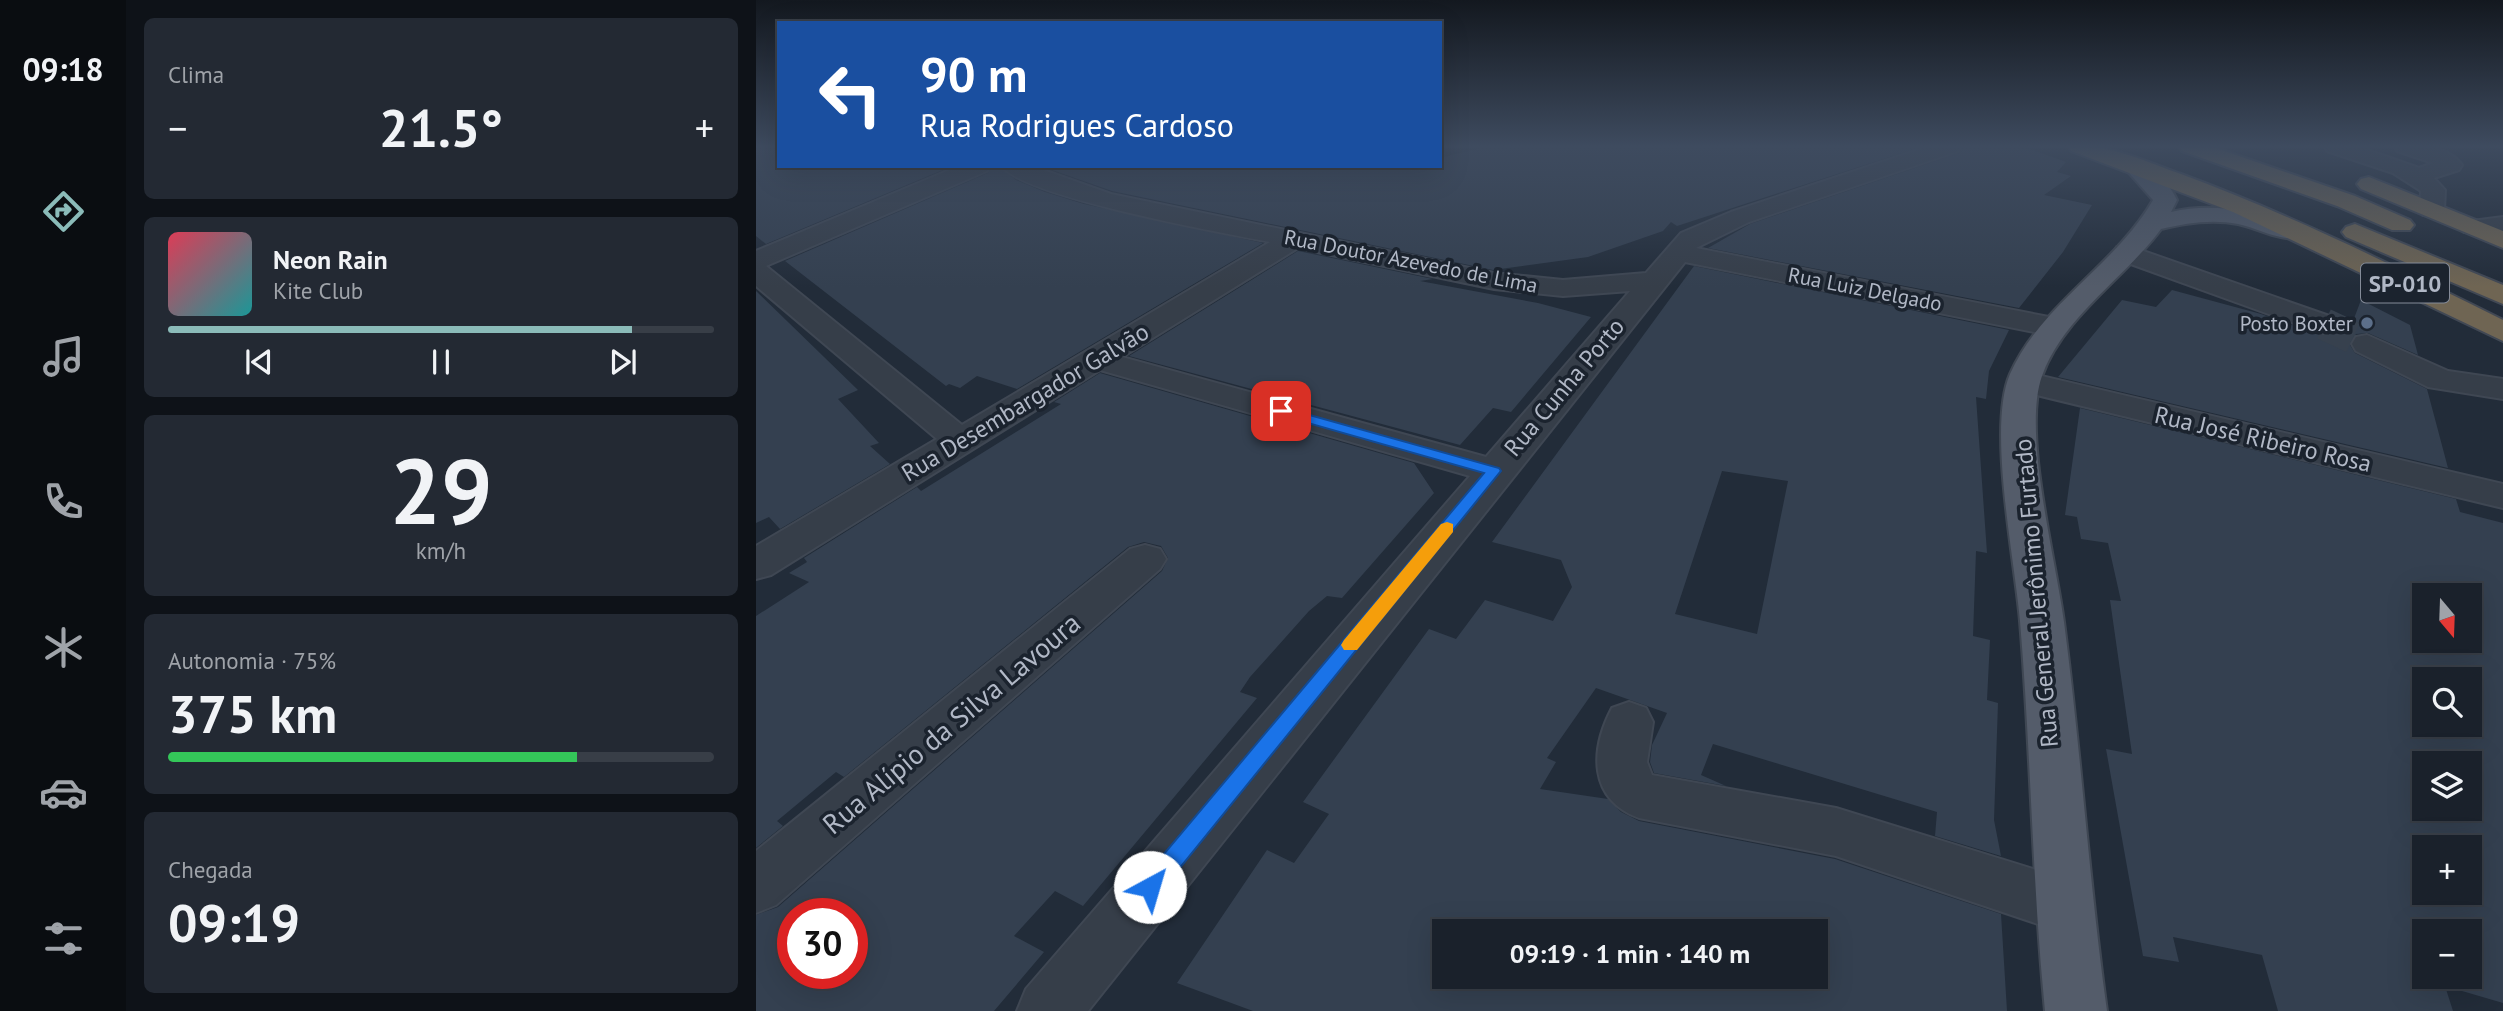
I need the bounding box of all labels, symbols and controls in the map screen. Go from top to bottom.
text: 90 m [920,42,1027,106]
text: 09:18 [22,48,104,90]
icon: left [805,49,896,140]
text: Clima [168,60,224,89]
text: 21.5° [379,94,503,161]
text: − [168,103,187,152]
text: + [695,103,714,152]
text: Rua Rodrigues Cardoso [920,104,1234,146]
icon: directions [39,187,88,236]
street label: Rua Doutor Azevedo de Lima [1282,223,1540,299]
text: Neon Rain [273,243,388,276]
street label: Rua Luiz Delgado [1786,261,1944,317]
road number: SP-010 [2361,264,2449,302]
text: Kite Club [273,276,363,305]
place label: Posto Boxter [2240,310,2353,337]
street label: Rua Cunha Porto [1497,311,1631,463]
marker: Posto Boxter [2359,315,2375,331]
street label: Rua Desembargador Galvão [896,316,1154,488]
icon: music [39,332,88,381]
icon: previous [240,343,278,381]
icon: pause [422,343,460,381]
icon: next [604,343,642,381]
pin [1251,381,1311,441]
icon: arrive [1262,392,1300,430]
street label: Rua José Ribeiro Rosa [2152,399,2374,479]
text: 29 [389,431,493,549]
street label: Rua General Jerônimo Furtado [2007,437,2065,749]
icon: phone [39,477,88,526]
text: km/h [416,536,466,565]
north arrow [2412,583,2482,653]
map controls [2412,583,2482,989]
street label: Rua Alípio da Silva Lavoura [814,604,1088,842]
icon: climate [39,623,88,672]
text: Autonomia · 75% [168,646,336,675]
button: search [2412,667,2482,737]
text: 375 km [168,680,337,747]
button: layers [2412,751,2482,821]
icon: car [39,768,88,817]
button: + [2412,835,2482,905]
position arrow [1113,850,1187,924]
text: Chegada [168,855,253,884]
text: 09:19 [168,889,300,956]
speed limit sign: 30 [777,898,868,989]
icon: filters [39,914,88,963]
button: − [2412,919,2482,989]
text: 09:19 · 1 min · 140 m [1510,937,1750,970]

